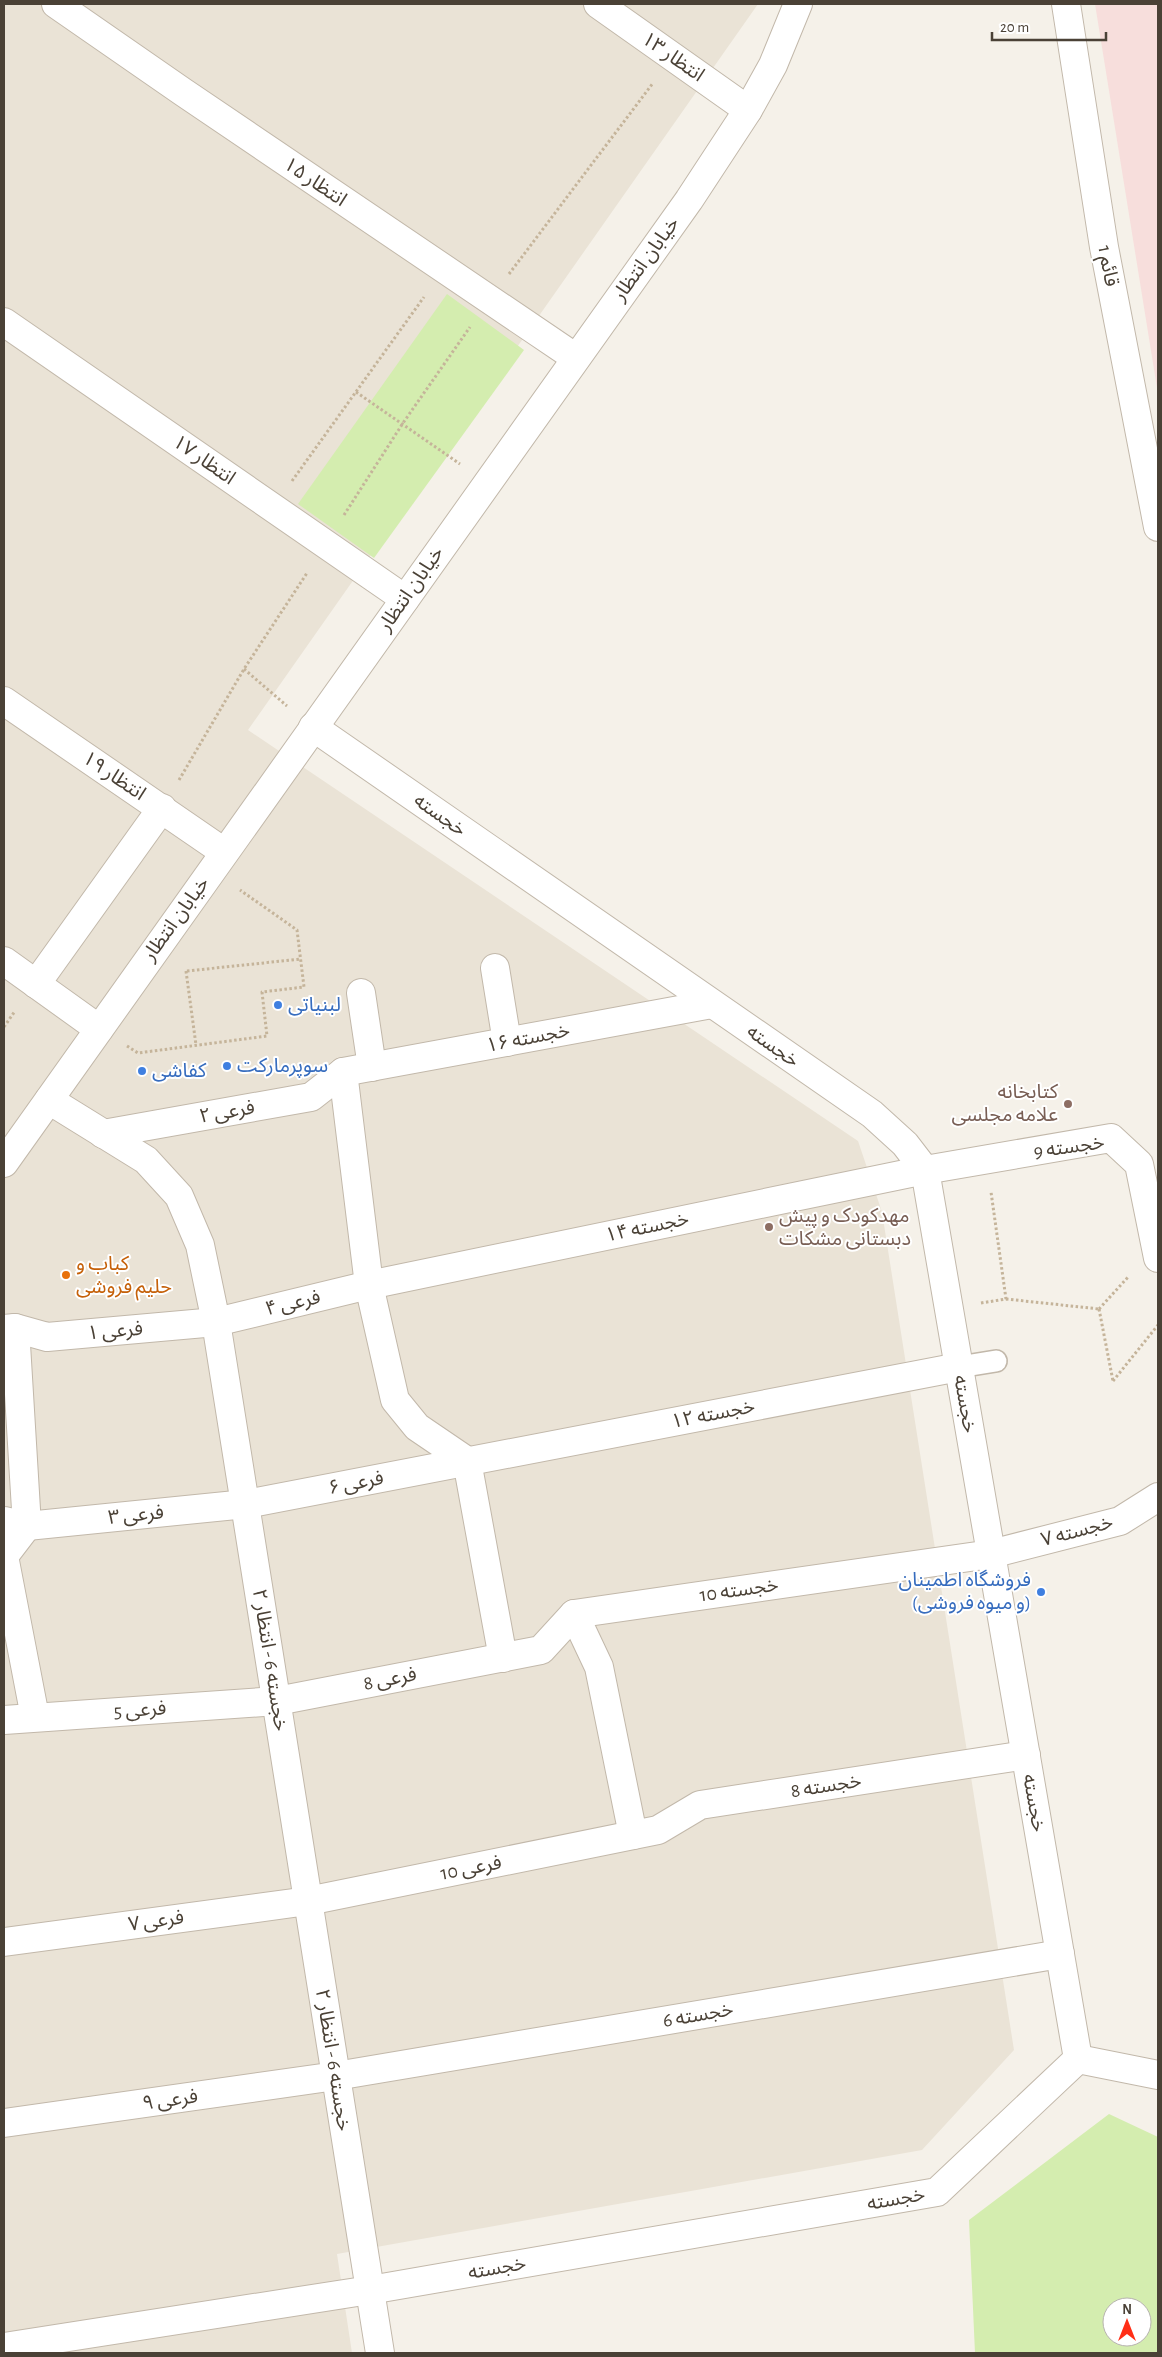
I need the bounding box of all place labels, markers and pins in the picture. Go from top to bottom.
place label: لبنیاتی [288,995,341,1016]
marker: لبنیاتی [272,999,284,1011]
place label: سوپرمارکت [237,1056,328,1078]
marker: سوپرمارکت [221,1060,233,1072]
place label: کفاشی [152,1061,207,1082]
marker: کفاشی [136,1065,148,1077]
place label: کتابخانه علامه مجلسی [951,1082,1059,1126]
marker: کتابخانه علامه مجلسی [1062,1098,1074,1110]
place label: مهدکودک و پیش دبستانی مشکات [779,1206,911,1250]
marker: مهدکودک و پیش دبستانی مشکات [763,1221,775,1233]
place label: کباب و حلیم فروشی [76,1254,172,1301]
marker: کباب و حلیم فروشی [60,1269,72,1281]
place label: فروشگاه اطمینان (و میوه فروشی) [898,1569,1031,1614]
marker: فروشگاه اطمینان (و میوه فروشی) [1035,1586,1047,1598]

